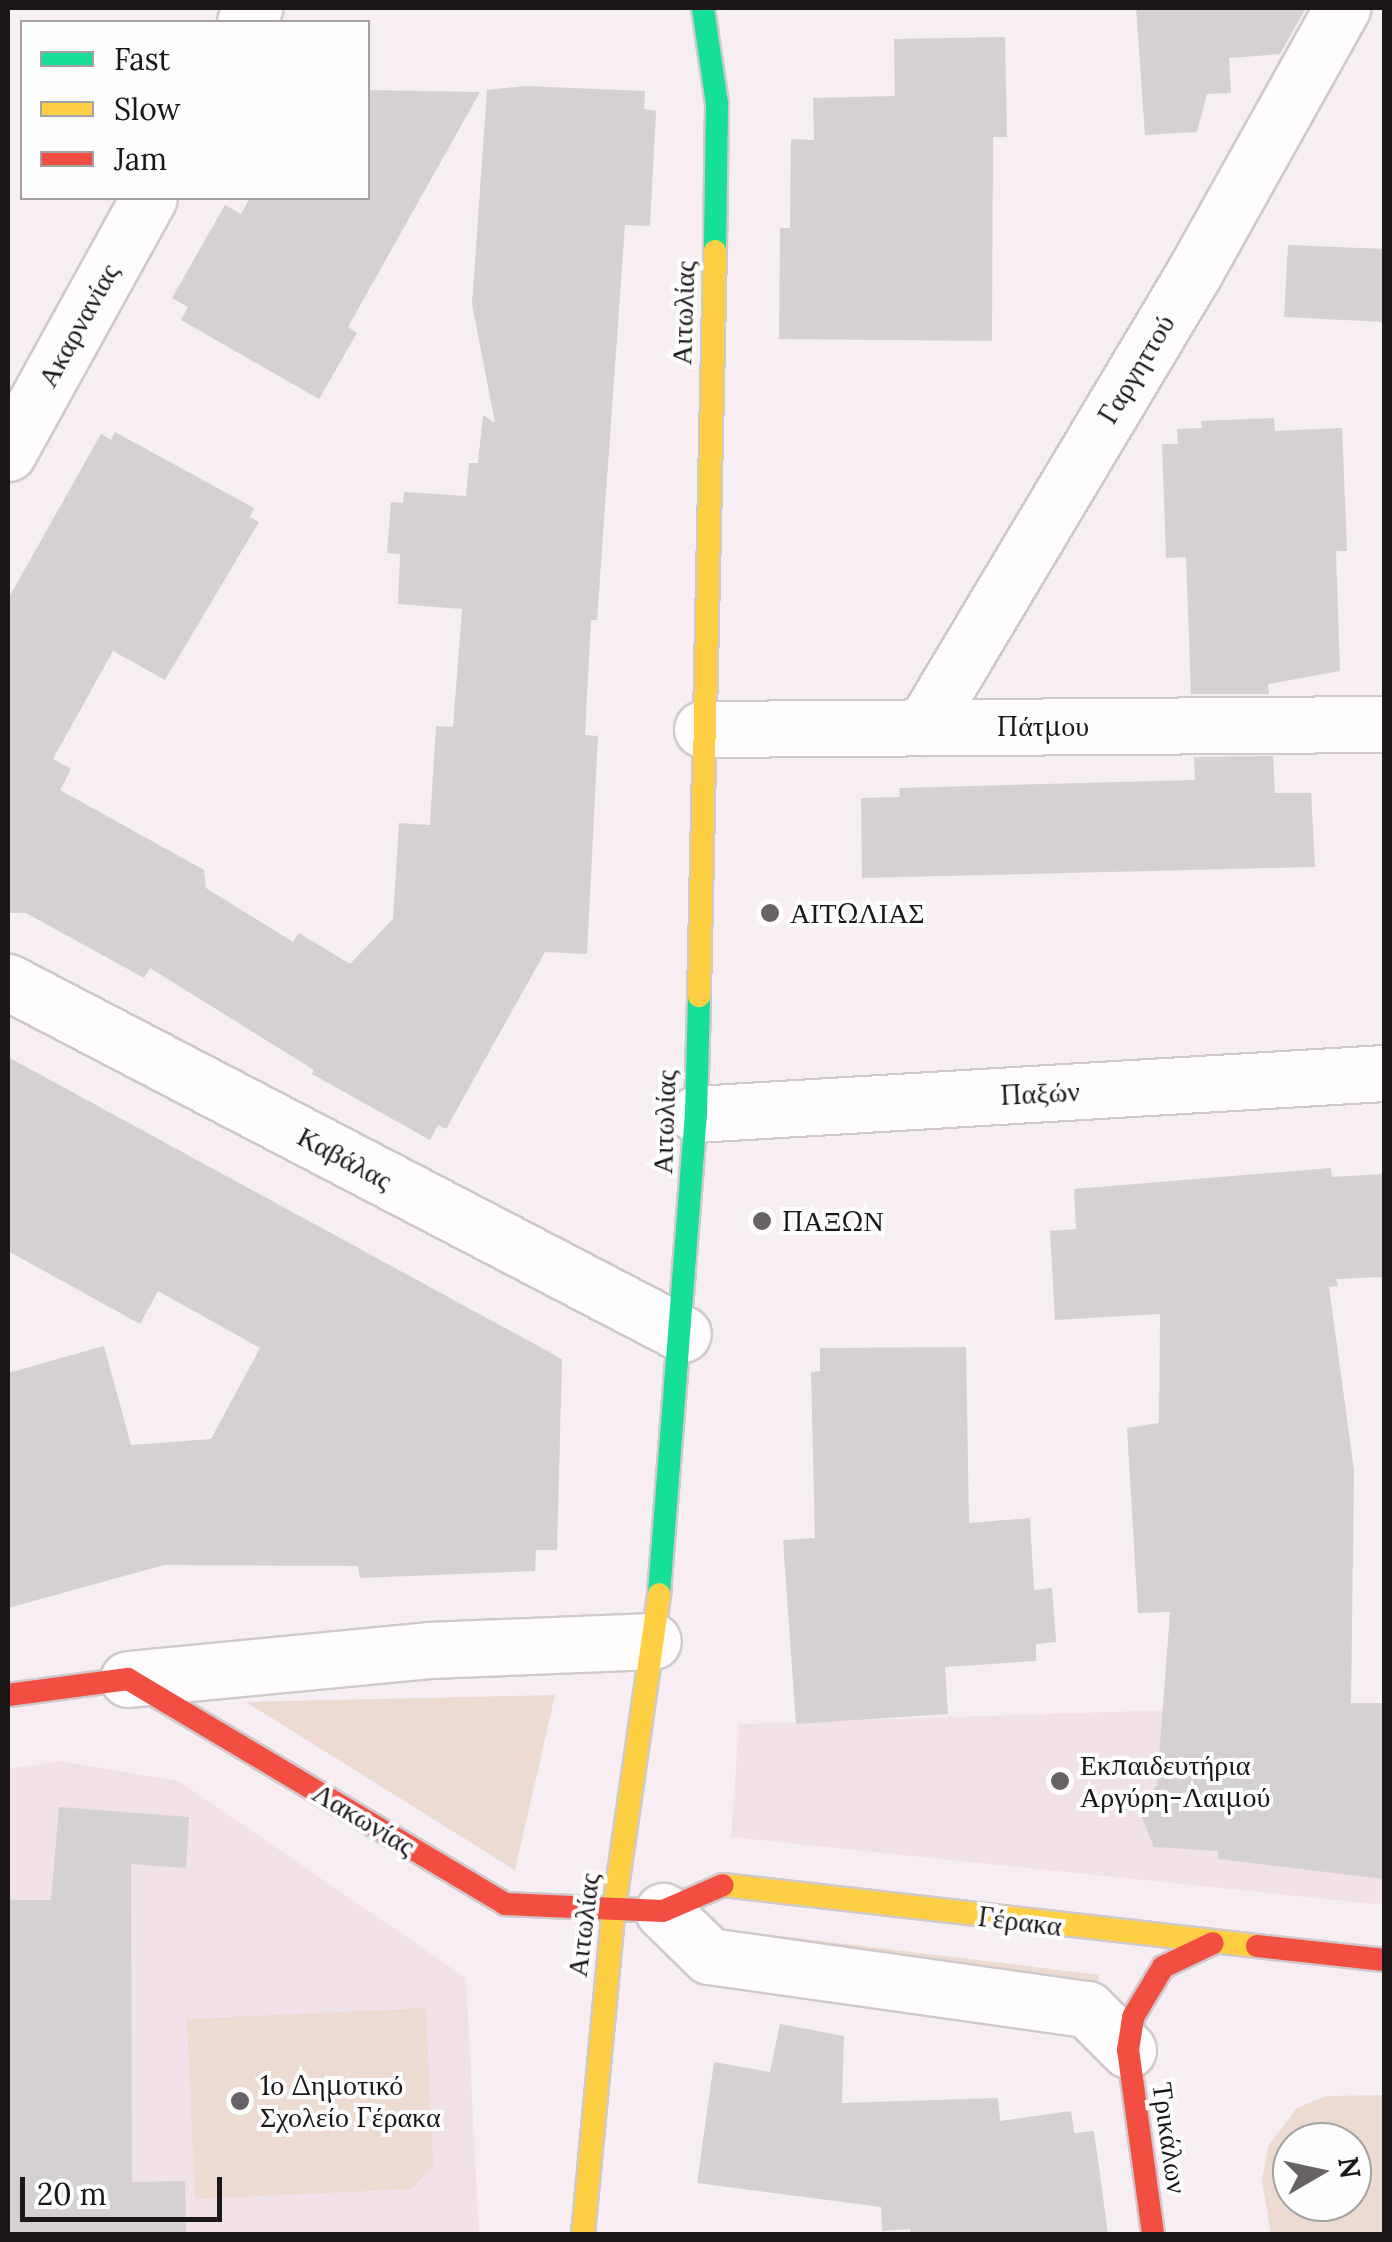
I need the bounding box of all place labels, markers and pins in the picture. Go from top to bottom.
place label: ΑΙΤΩΛΙΑΣ [790,896,925,930]
marker: ΑΙΤΩΛΙΑΣ [759,902,781,924]
place label: ΠΑΞΩΝ [782,1204,884,1238]
marker: ΠΑΞΩΝ [751,1210,773,1232]
place label: Εκπαιδευτήρια Αργύρη-Λαιμού [1080,1748,1270,1814]
marker: Εκπαιδευτήρια Αργύρη-Λαιμού [1049,1770,1071,1792]
place label: 1ο Δημοτικό Σχολείο Γέρακα [260,2068,441,2134]
marker: 1ο Δημοτικό Σχολείο Γέρακα [229,2090,251,2112]

